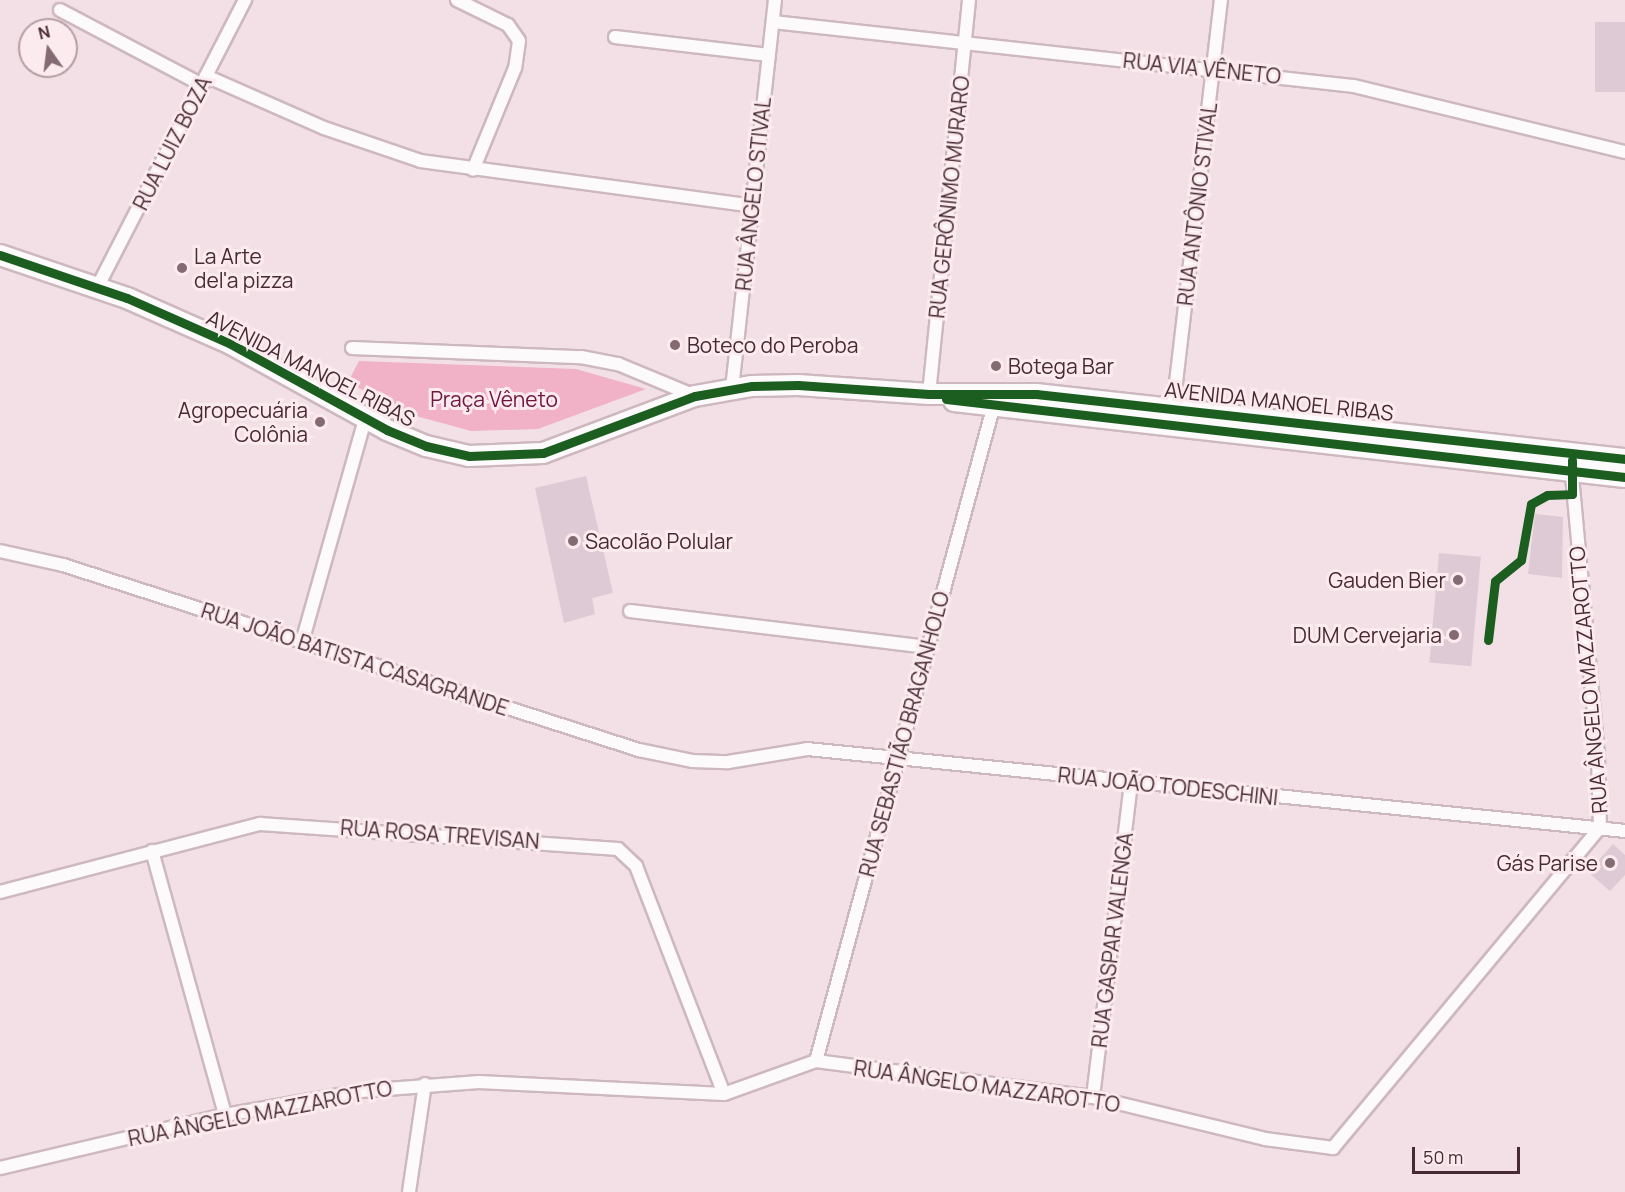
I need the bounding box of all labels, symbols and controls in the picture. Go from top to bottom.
north arrow [18,18,78,78]
text: N [36,20,52,45]
street label: RUA VIA VÊNETO [1122,47,1282,89]
street label: RUA LUIZ BOZA [128,72,216,214]
street label: RUA GERÔNIMO MURARO [924,74,974,320]
street label: RUA ÂNGELO STIVAL [730,96,776,292]
street label: RUA ANTÔNIO STIVAL [1172,101,1222,307]
place label: La Arte del'a pizza [194,243,293,293]
marker: La Arte del'a pizza [175,261,189,275]
street label: AVENIDA MANOEL RIBAS [202,304,420,432]
place label: Boteco do Peroba [687,332,858,358]
marker: Boteco do Peroba [668,338,682,352]
place label: Botega Bar [1008,353,1114,379]
marker: Botega Bar [989,359,1003,373]
street label: AVENIDA MANOEL RIBAS [1163,376,1395,426]
park label: Praça Vêneto [430,386,558,412]
place label: Agropecuária Colônia [178,397,308,447]
marker: Agropecuária Colônia [313,415,327,429]
place label: Sacolão Polular [585,528,733,554]
marker: Sacolão Polular [566,534,580,548]
street label: RUA ÂNGELO MAZZAROTTO [1564,545,1612,815]
place label: Gauden Bier [1328,567,1446,593]
marker: Gauden Bier [1451,573,1465,587]
street label: RUA SEBASTIÃO BRAGANHOLO [854,589,954,879]
street label: RUA JOÃO BATISTA CASAGRANDE [198,597,512,721]
place label: DUM Cervejaria [1293,622,1442,648]
marker: DUM Cervejaria [1447,628,1461,642]
street label: RUA JOÃO TODESCHINI [1057,762,1279,810]
street label: RUA ROSA TREVISAN [340,814,540,854]
street label: RUA GASPAR VALENGA [1086,831,1138,1049]
place label: Gás Parise [1497,850,1598,876]
marker: Gás Parise [1603,856,1617,870]
street label: RUA ÂNGELO MAZZAROTTO [852,1055,1122,1117]
street label: RUA ÂNGELO MAZZAROTTO [126,1075,394,1151]
scale bar [1415,1135,1523,1173]
text: 50 m [1423,1145,1463,1169]

